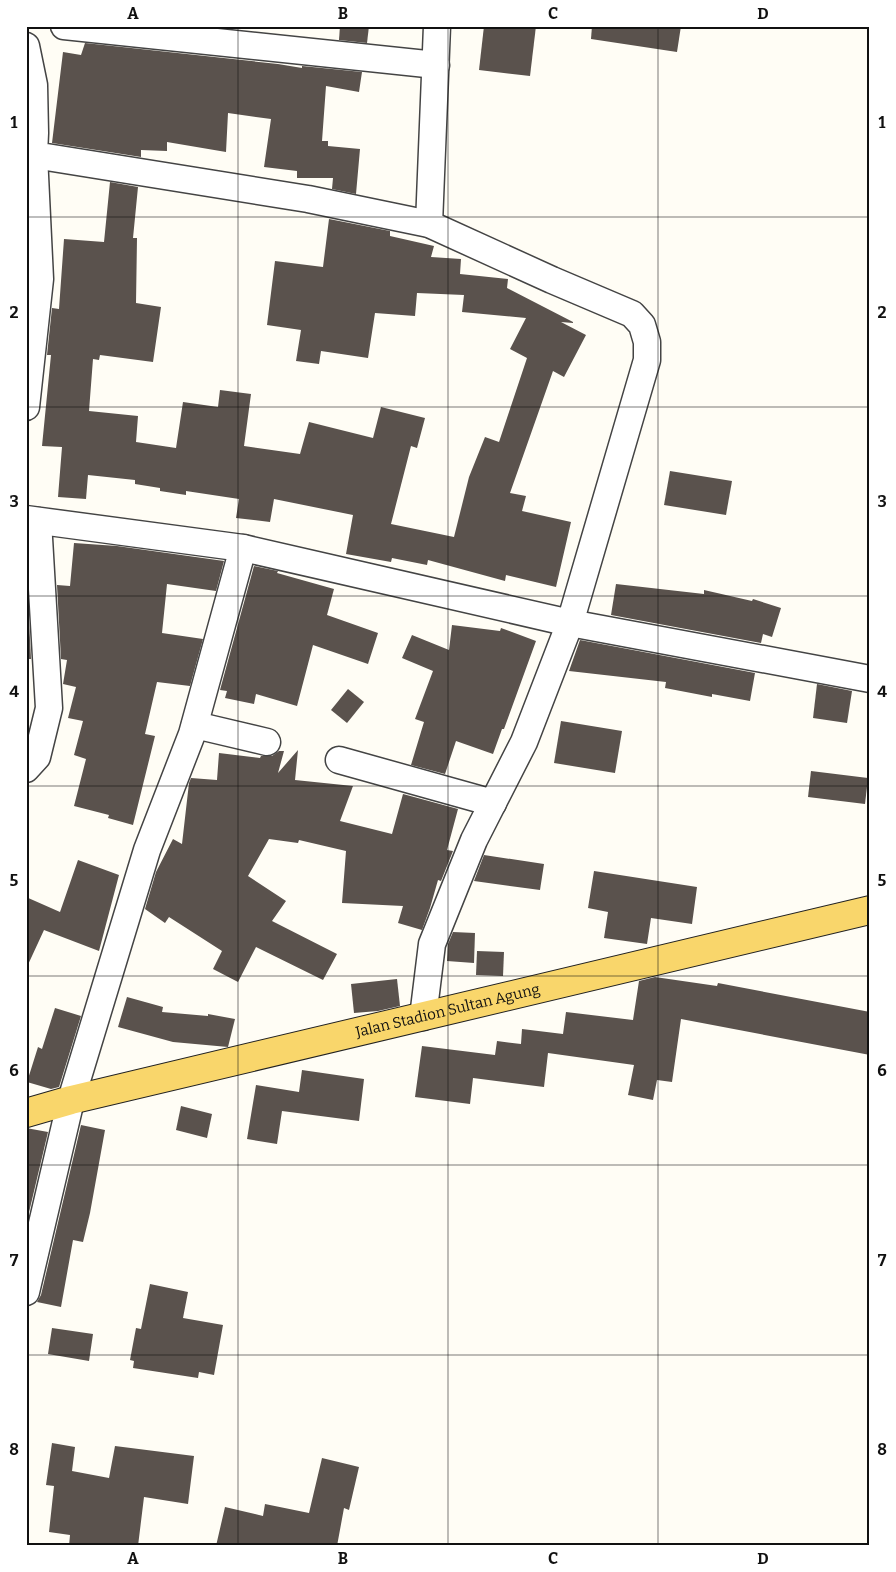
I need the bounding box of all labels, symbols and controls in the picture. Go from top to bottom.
text: A [127,4,139,23]
text: B [338,4,348,23]
text: C [548,4,558,23]
text: D [757,4,769,23]
text: 1 [11,113,18,132]
text: 1 [879,113,886,132]
text: 2 [9,303,19,322]
text: 2 [877,303,887,322]
text: 3 [9,492,19,511]
text: 3 [877,492,887,511]
text: 4 [9,682,19,701]
text: 4 [877,682,887,701]
text: 5 [10,871,19,890]
text: 5 [878,871,887,890]
street label: Jalan Stadion Sultan Agung [353,980,542,1041]
text: 6 [9,1061,19,1080]
text: 6 [877,1061,887,1080]
text: 7 [10,1251,19,1270]
text: 7 [878,1251,887,1270]
text: 8 [9,1440,19,1459]
text: 8 [877,1440,887,1459]
text: A [127,1549,139,1568]
text: B [338,1549,348,1568]
text: C [548,1549,558,1568]
text: D [757,1549,769,1568]

